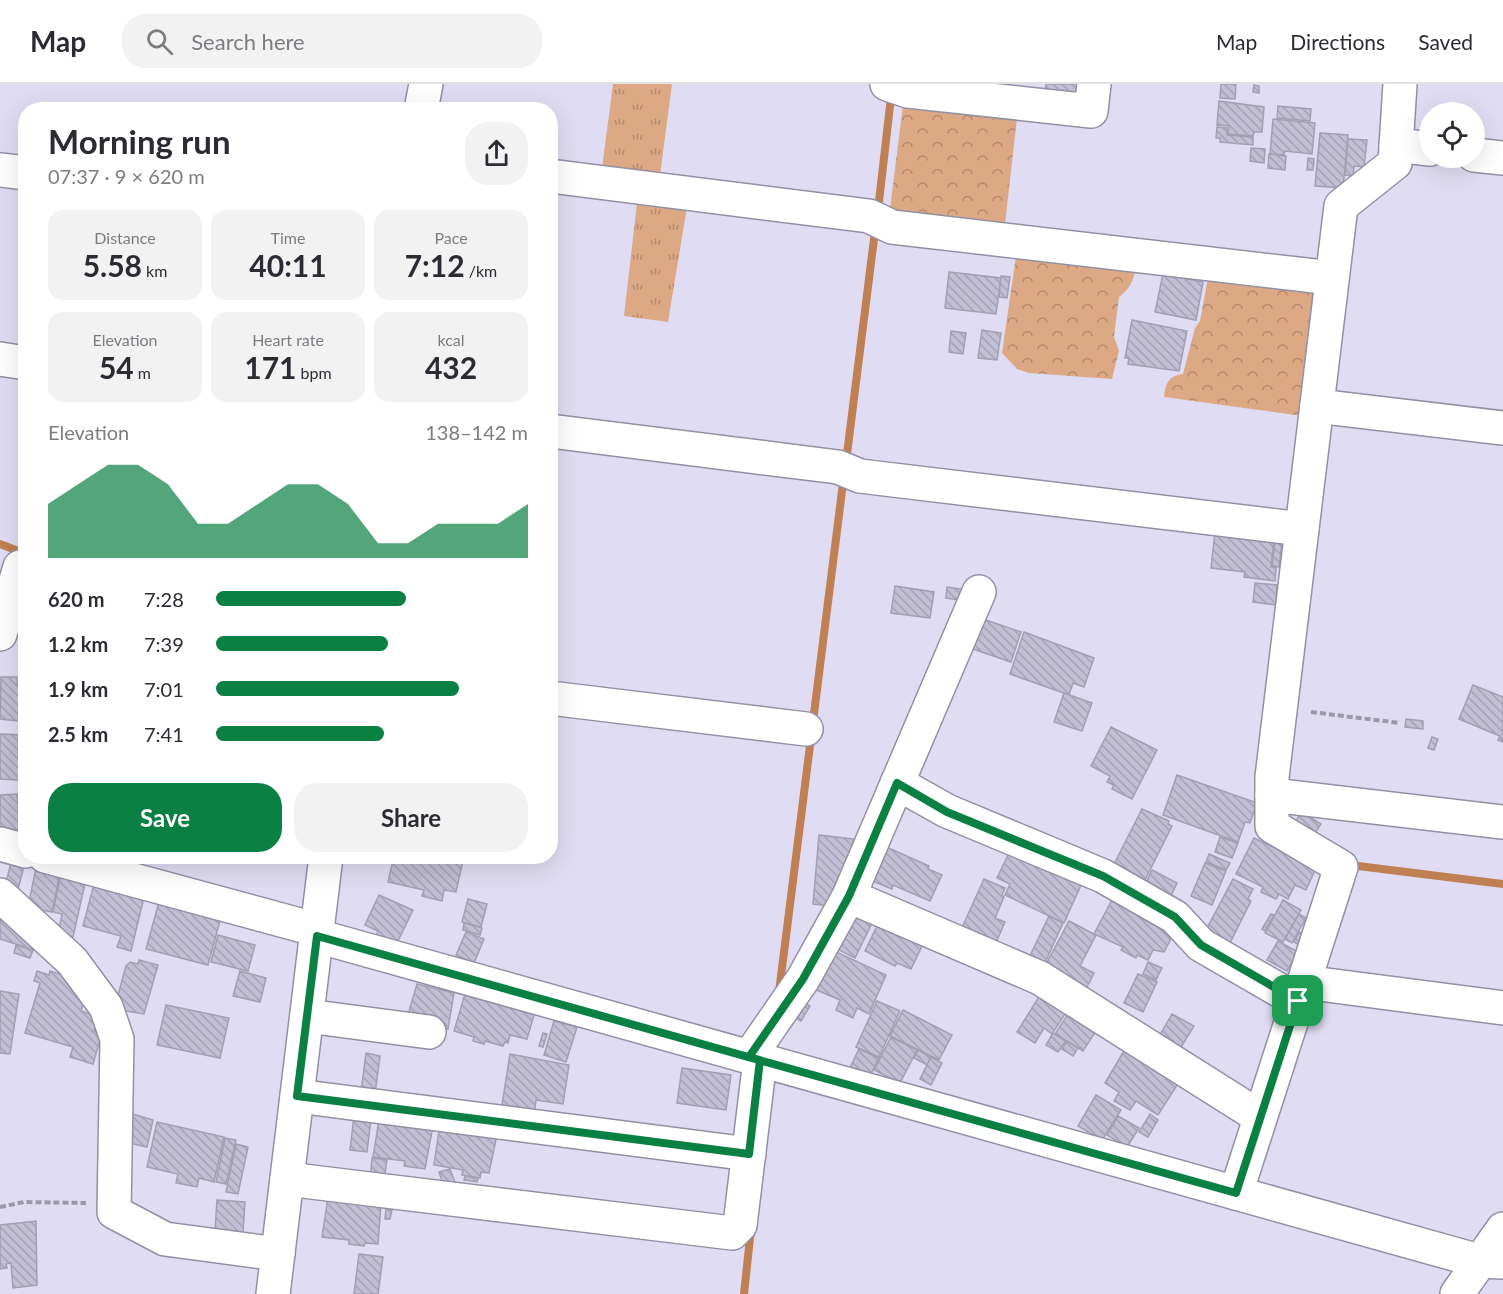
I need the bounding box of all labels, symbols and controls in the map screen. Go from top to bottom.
search box [122,14,542,68]
text: Map [30,24,86,58]
icon: search [143,25,176,58]
text: Search here [191,28,305,55]
text: Map [1216,29,1257,54]
text: Directions [1290,29,1385,54]
text: Saved [1418,29,1473,54]
map controls [1419,102,1485,168]
button: locate [1419,102,1485,168]
text: Morning run [48,121,231,161]
button: share [465,122,528,185]
text: 07:37 · 9 × 620 m [48,164,205,188]
text: Distance [94,228,156,247]
text: Time [271,228,305,247]
text: Pace [434,228,468,247]
text: 5.58 [83,247,142,283]
text: 40:11 [249,247,327,283]
text: 7:12 [405,247,465,283]
text: km [142,261,167,280]
text: /km [465,261,497,280]
text: Elevation [93,330,158,349]
text: Heart rate [252,330,324,349]
text: kcal [437,330,465,349]
text: 54 [99,349,134,385]
text: 171 [244,349,297,385]
text: 432 [425,349,477,385]
text: m [134,363,151,382]
text: bpm [297,363,332,382]
text: Elevation [48,420,129,444]
text: 138–142 m [425,420,528,444]
text: 620 m [48,587,104,611]
text: 7:28 [144,587,184,611]
text: 1.2 km [48,632,108,656]
text: 7:39 [144,632,184,656]
text: 1.9 km [48,677,108,701]
text: 7:01 [144,677,184,701]
text: 2.5 km [48,722,108,746]
text: 7:41 [144,722,184,746]
button: Save [48,783,282,852]
button: Share [294,783,528,852]
pin [1272,975,1323,1026]
icon: arrive [1281,984,1314,1017]

